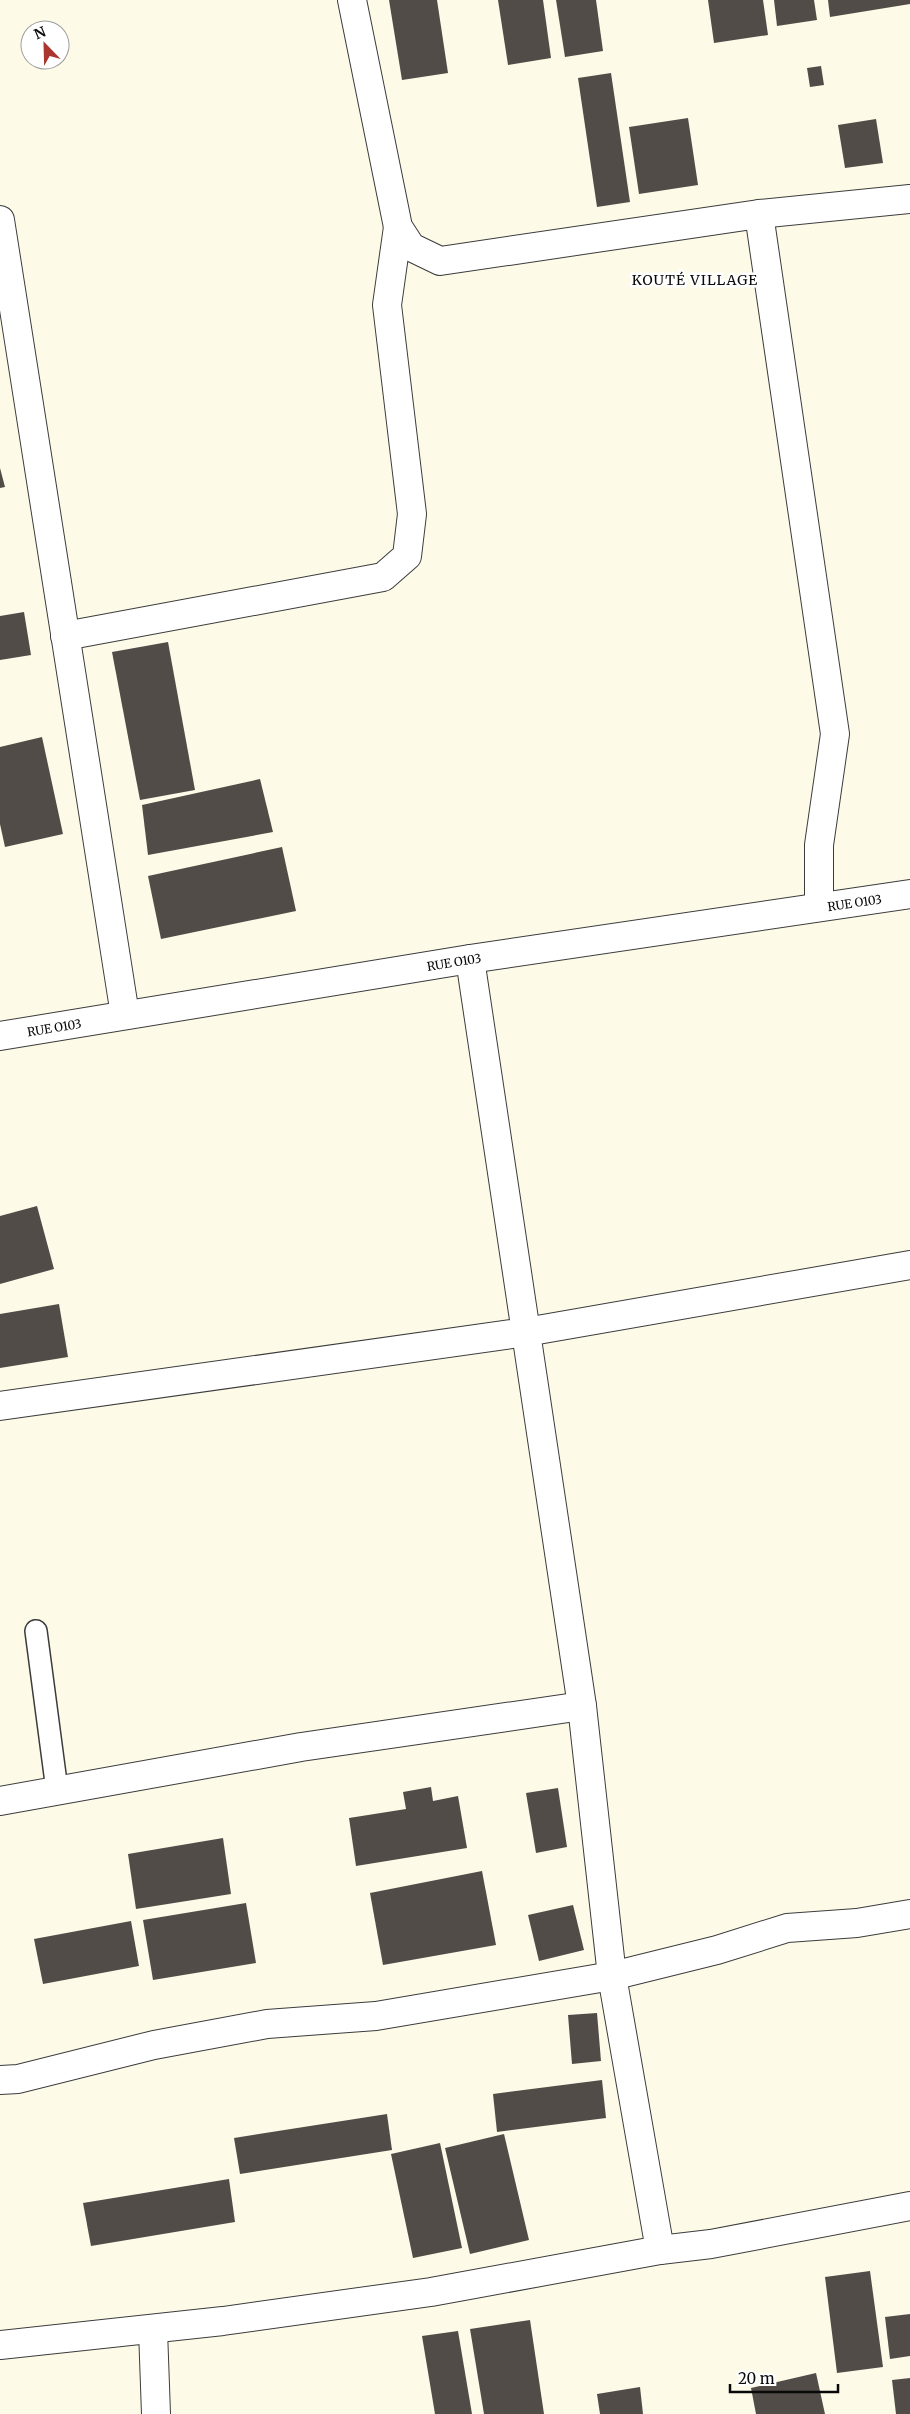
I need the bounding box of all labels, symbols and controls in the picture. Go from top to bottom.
north arrow [20,20,70,70]
text: N [31,23,49,43]
district label: KOUTÉ VILLAGE [632,271,758,289]
street label: RUE O103 [826,891,883,914]
street label: RUE O103 [426,950,482,973]
street label: RUE O103 [26,1015,83,1039]
scale bar [730,2362,838,2394]
text: 20 m [738,2369,775,2388]

